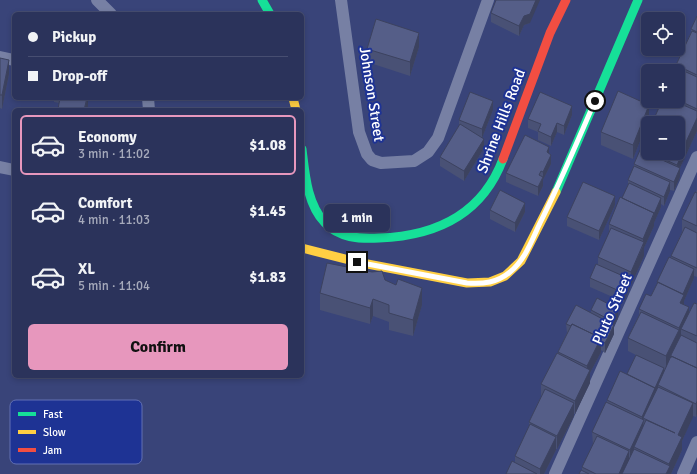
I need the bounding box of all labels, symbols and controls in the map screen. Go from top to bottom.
map controls [641,12,685,160]
button: locate [641,12,685,56]
text: Pickup [52,28,96,46]
street label: Johnson Street [356,45,388,143]
button: + [641,64,685,108]
street label: Shrine Hills Road [473,66,529,176]
text: Drop-off [52,67,107,85]
route start [586,92,604,110]
button: − [641,116,685,160]
icon: car [30,127,66,163]
text: Economy [78,128,137,146]
text: $1.08 [249,136,286,154]
text: 3 min · 11:02 [78,146,150,162]
icon: car [30,193,66,229]
text: Comfort [78,194,132,212]
text: $1.45 [249,202,286,220]
callout: 1 min [324,204,390,232]
text: 1 min [341,210,373,226]
text: 4 min · 11:03 [78,212,150,228]
route end [348,253,366,271]
icon: car [30,259,66,295]
text: XL [78,260,95,278]
text: $1.83 [249,268,286,286]
street label: Pluto Street [588,271,636,347]
text: 5 min · 11:04 [78,278,150,294]
button: Confirm [28,324,288,370]
legend [10,400,142,464]
text: Fast [43,408,63,421]
text: Slow [43,426,66,439]
text: Jam [43,444,62,457]

